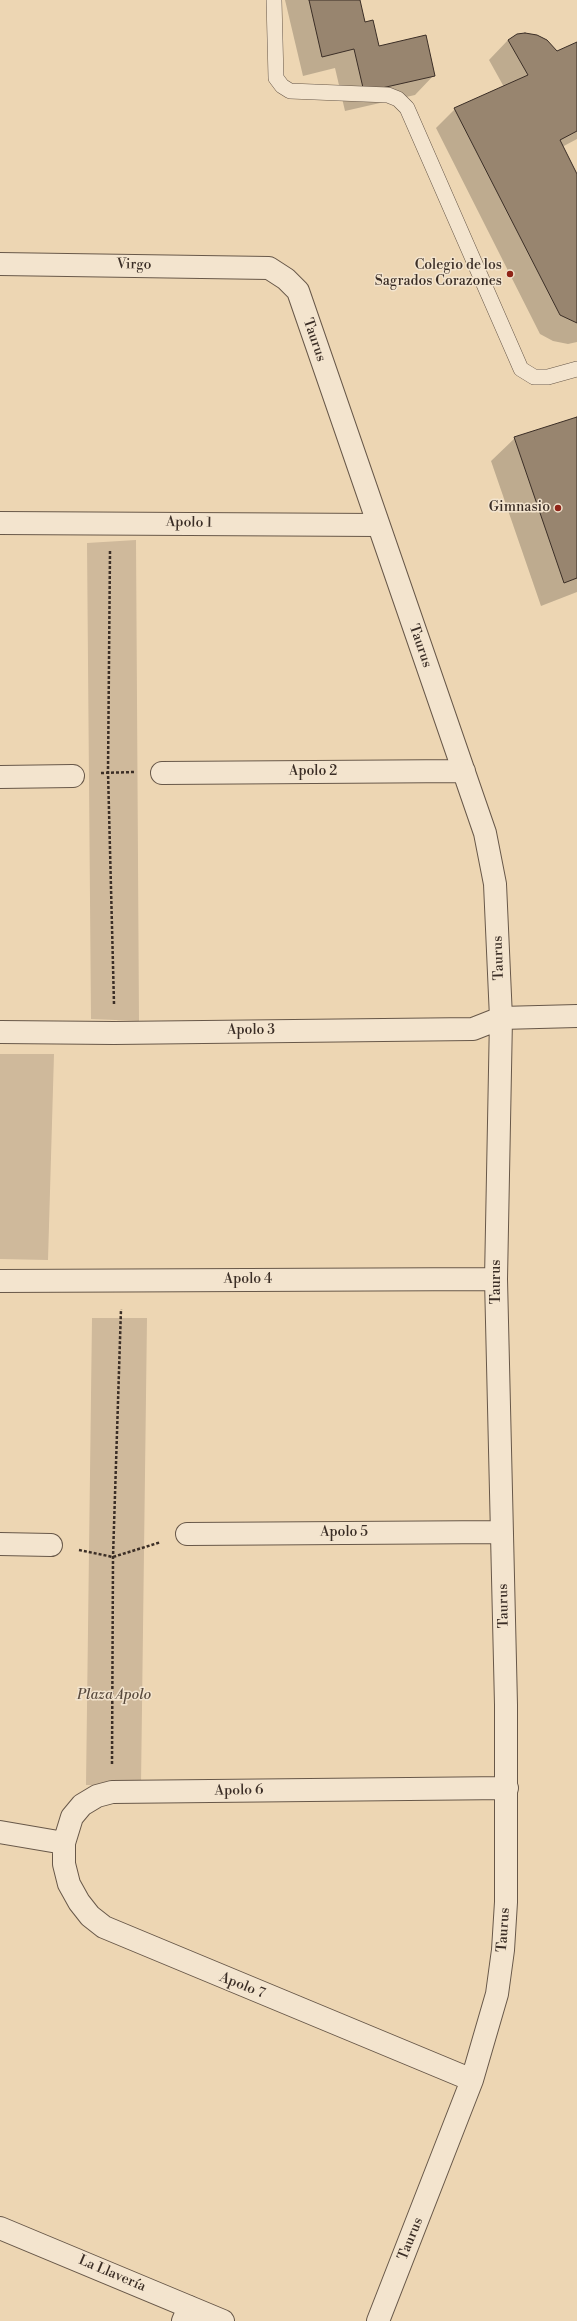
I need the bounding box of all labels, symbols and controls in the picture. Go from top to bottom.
street label: Virgo [116,256,152,274]
place label: Colegio de los Sagrados Corazones [375,258,502,290]
marker: Colegio de los Sagrados Corazones [505,269,515,279]
street label: Taurus [299,316,329,364]
place label: Gimnasio [489,500,550,516]
marker: Gimnasio [553,503,563,513]
street label: Apolo 1 [166,514,212,532]
street label: Taurus [405,622,435,670]
street label: Apolo 2 [289,764,337,780]
street label: Taurus [490,935,508,981]
street label: Apolo 3 [227,1023,275,1039]
street label: Taurus [489,1260,505,1304]
street label: Apolo 4 [224,1272,272,1288]
street label: Apolo 5 [320,1525,368,1541]
street label: Taurus [495,1584,513,1628]
park label: Plaza Apolo [77,1688,151,1704]
street label: Apolo 6 [214,1782,264,1800]
street label: Taurus [494,1907,514,1953]
street label: Apolo 7 [217,1969,267,2003]
street label: Taurus [395,2215,427,2263]
street label: La Llavería [76,2252,148,2296]

